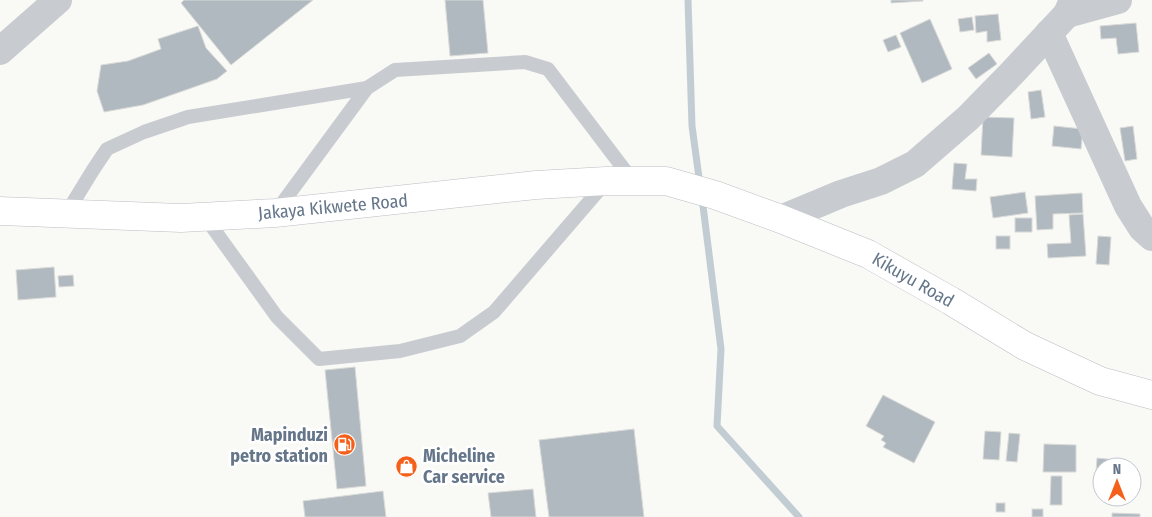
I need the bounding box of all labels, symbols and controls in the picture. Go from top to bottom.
street label: Jakaya Kikwete Road [257,189,409,225]
street label: Kikuyu Road [868,248,958,312]
place label: Mapinduzi petro station [230,424,328,467]
fuel station icon: Mapinduzi petro station [332,433,356,457]
place label: Micheline Car service [423,445,505,488]
shop icon: Micheline Car service [395,454,419,478]
north arrow [1092,457,1142,507]
text: N [1113,461,1121,478]

